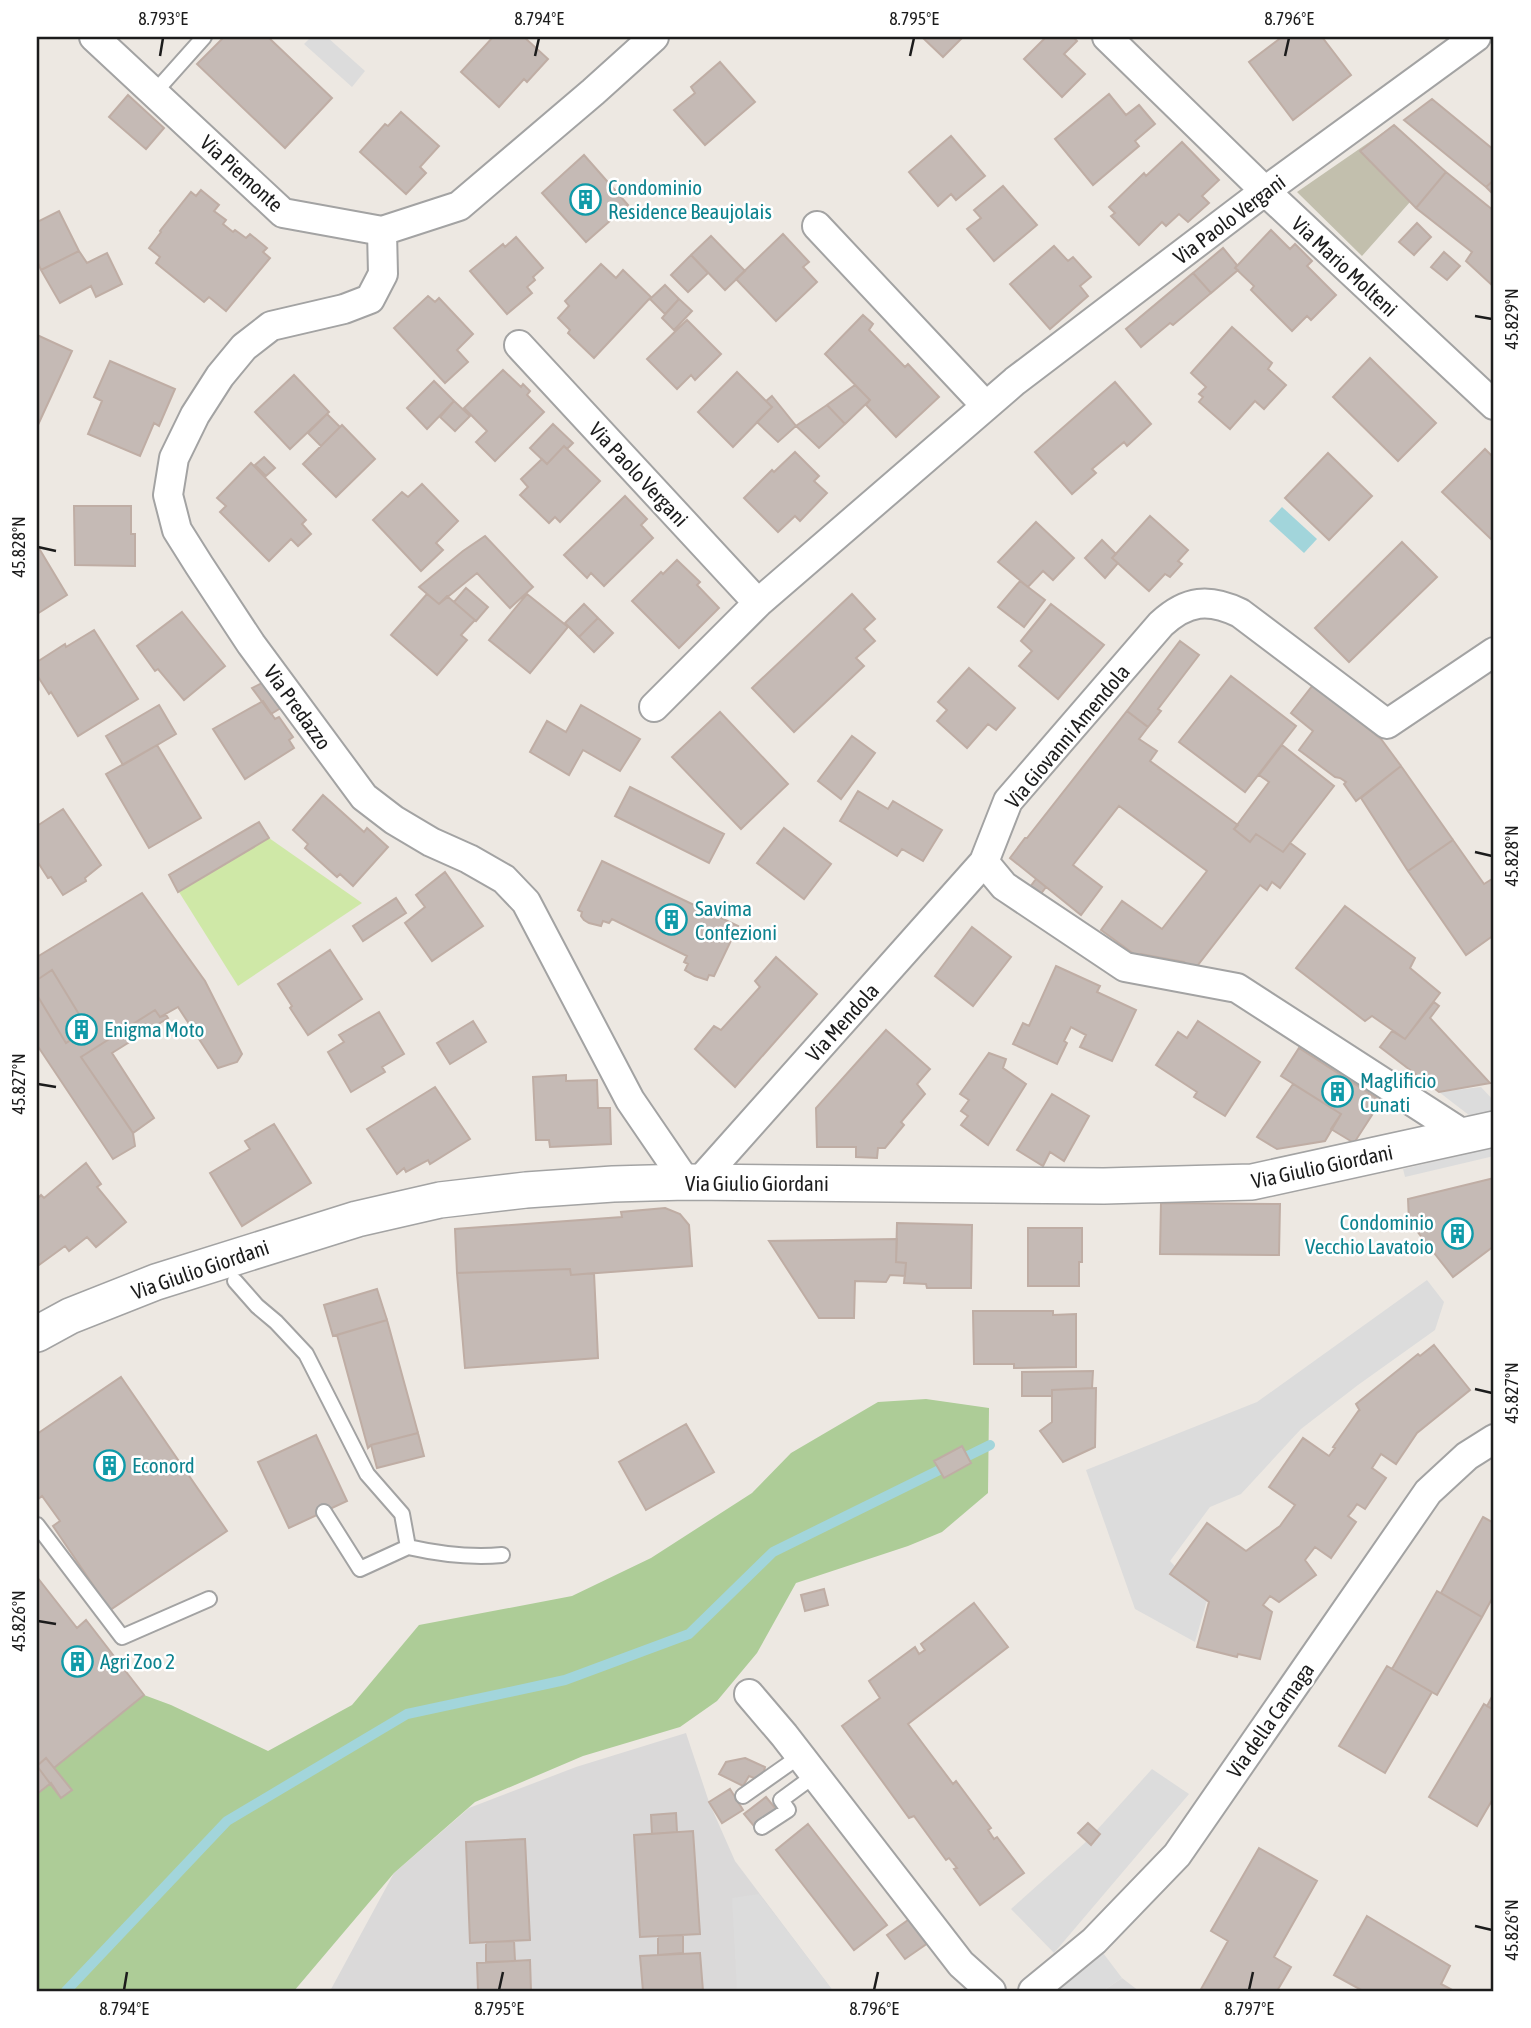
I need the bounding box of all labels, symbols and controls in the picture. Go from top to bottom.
text: 8.793°E [138,8,188,29]
text: 8.794°E [514,8,564,29]
text: 8.795°E [889,8,939,29]
text: 8.796°E [1264,8,1314,29]
street label: Via Piemonte [196,130,288,216]
street label: Via Paolo Vergani [1168,169,1290,269]
place label: Condominio Residence Beaujolais [608,175,772,223]
building icon: Condominio Residence Beaujolais [568,182,602,216]
street label: Via Mario Molteni [1287,211,1403,321]
text: 45.829°N [1501,288,1522,350]
street label: Via Paolo Vergani [585,417,693,531]
text: 45.828°N [8,516,29,578]
street label: Via Giovanni Amendola [1000,659,1134,813]
street label: Via Predazzo [259,660,337,754]
text: 45.828°N [1501,825,1522,887]
place label: Savima Confezioni [695,896,777,944]
building icon: Savima Confezioni [655,903,689,937]
street label: Via Mendola [801,978,883,1066]
building icon: Enigma Moto [64,1012,98,1046]
place label: Enigma Moto [104,1017,204,1041]
text: 45.827°N [8,1053,29,1115]
place label: Maglificio Cunati [1360,1068,1436,1116]
building icon: Maglificio Cunati [1320,1075,1354,1109]
street label: Via Giulio Giordani [1249,1139,1395,1193]
street label: Via Giulio Giordani [685,1171,829,1195]
place label: Condominio Vecchio Lavatoio [1305,1210,1434,1258]
building icon: Condominio Vecchio Lavatoio [1440,1217,1474,1251]
street label: Via Giulio Giordani [128,1234,272,1304]
text: 45.827°N [1501,1362,1522,1424]
building icon: Econord [92,1448,126,1482]
place label: Econord [132,1453,195,1477]
text: 45.826°N [8,1590,29,1652]
building icon: Agri Zoo 2 [60,1644,94,1678]
place label: Agri Zoo 2 [100,1649,175,1673]
street label: Via della Carnaga [1222,1658,1318,1782]
text: 45.826°N [1501,1899,1522,1961]
text: 8.794°E [99,1998,149,2019]
text: 8.795°E [474,1998,524,2019]
text: 8.796°E [849,1998,899,2019]
text: 8.797°E [1224,1998,1274,2019]

